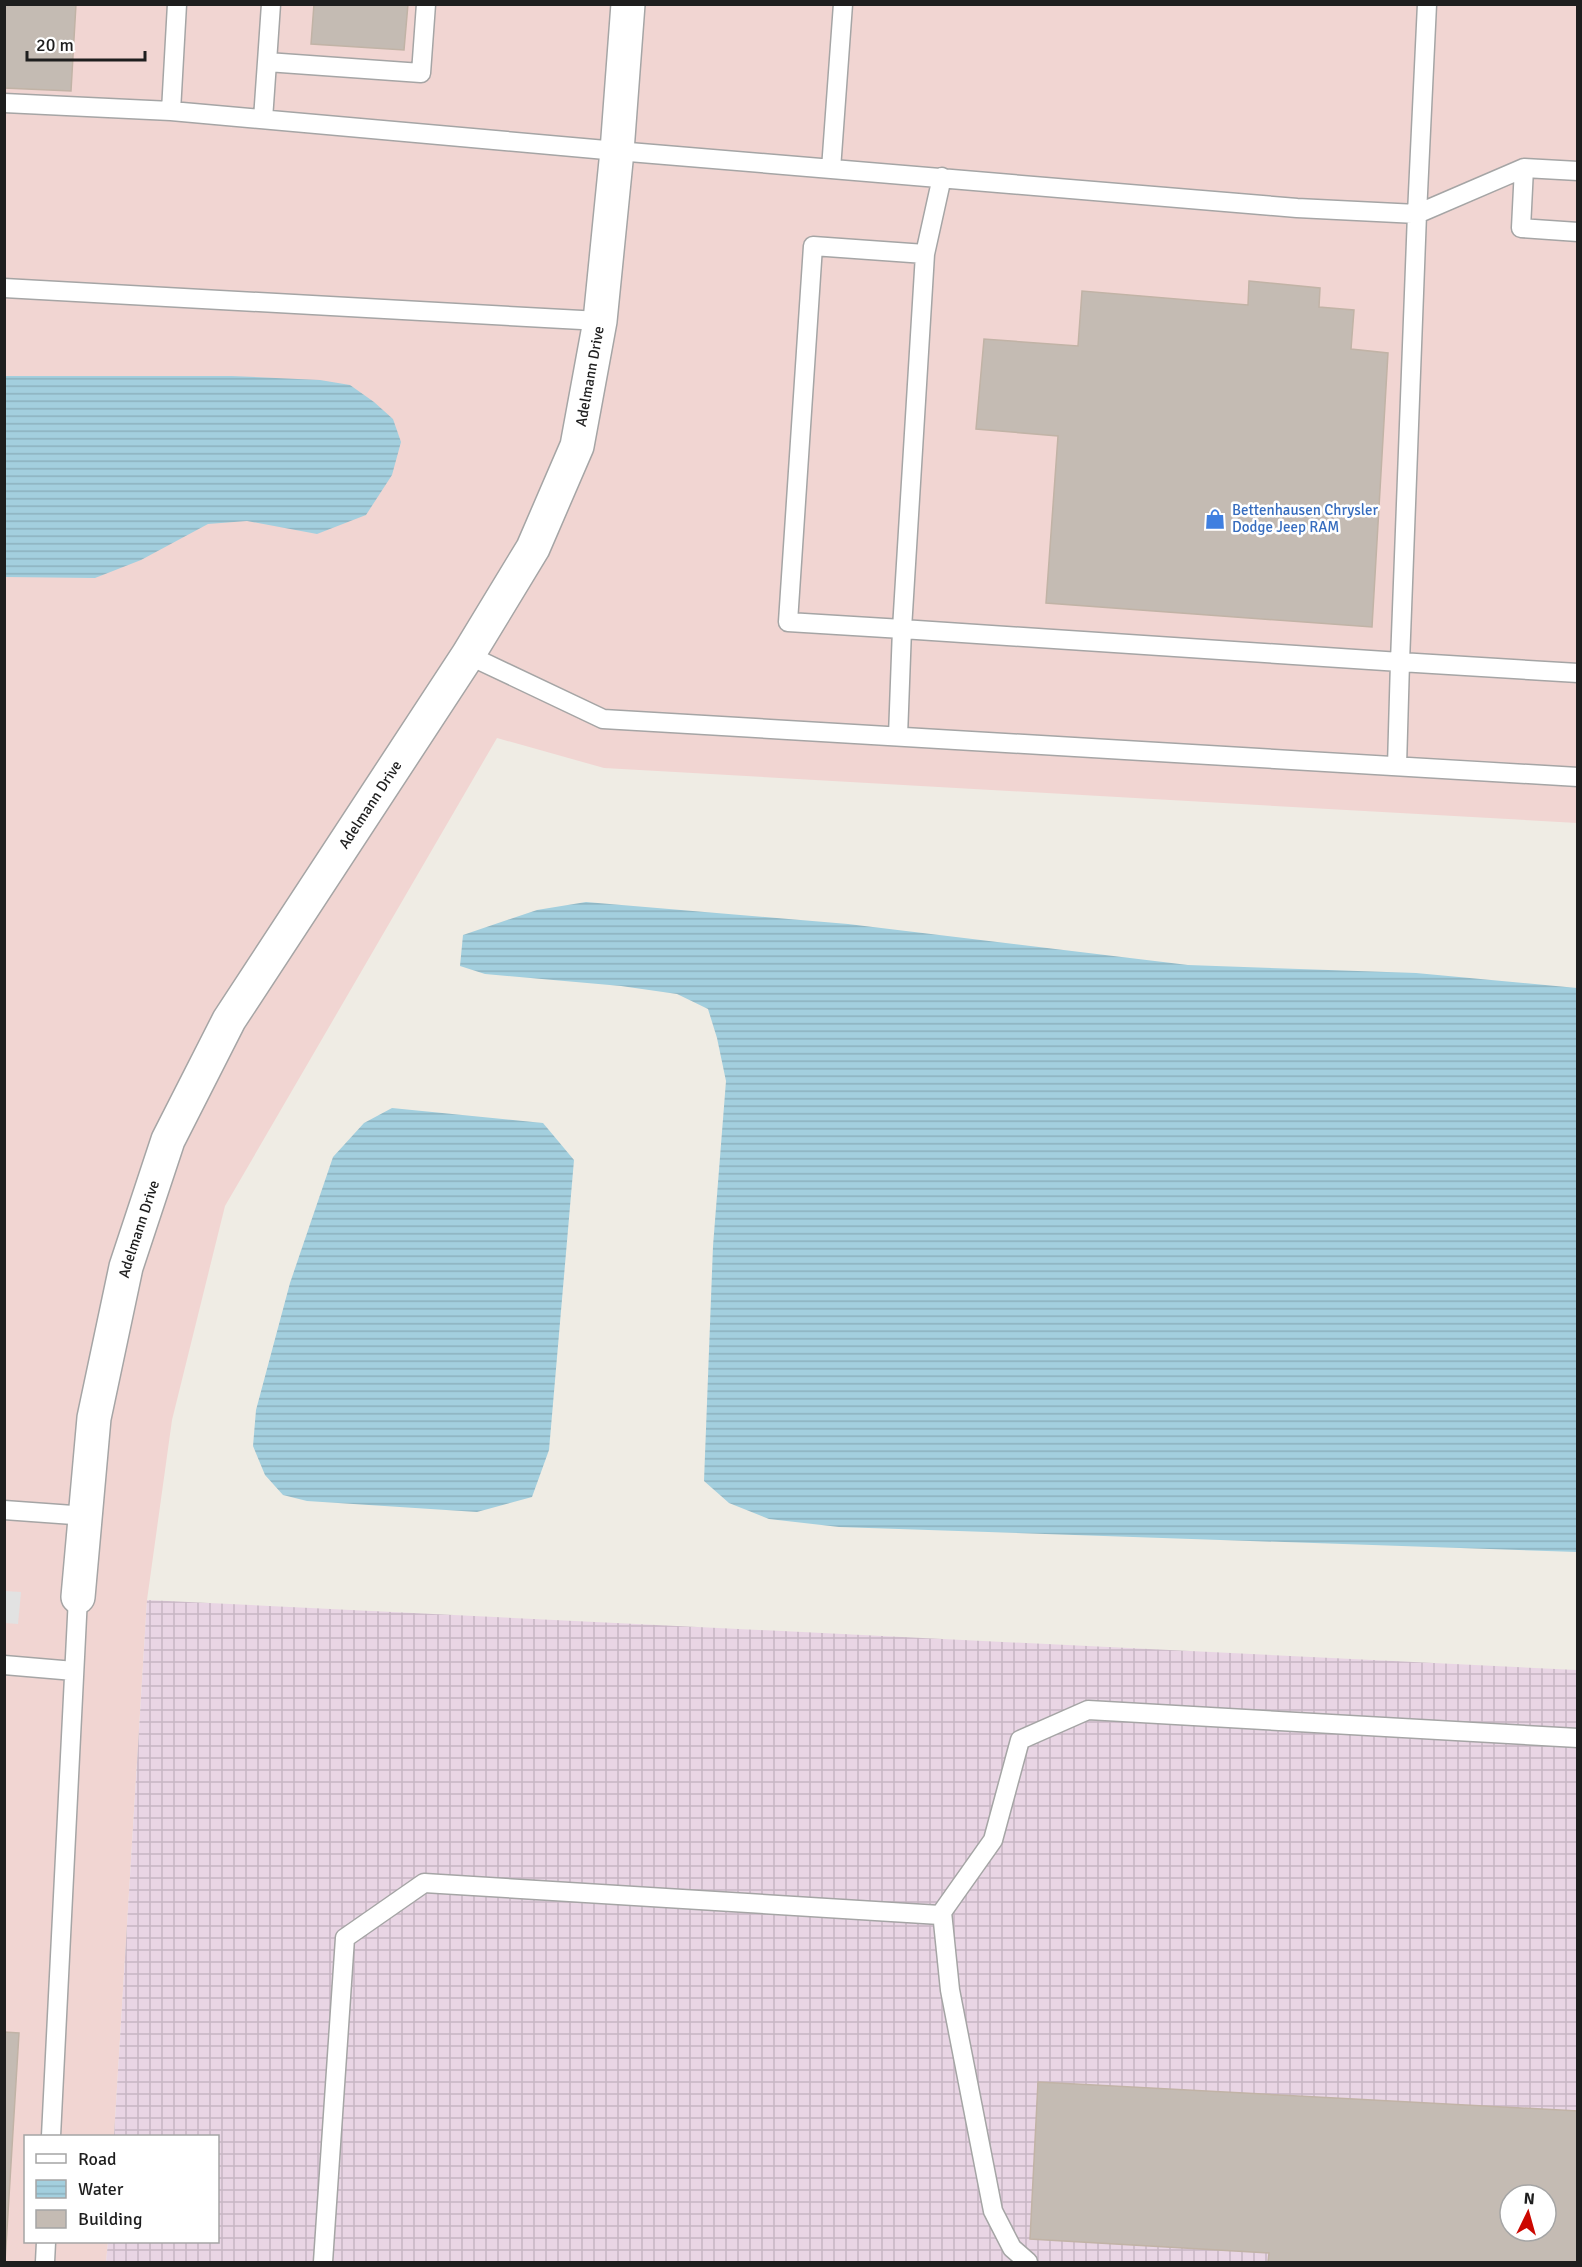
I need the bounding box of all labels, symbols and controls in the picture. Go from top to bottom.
scale bar [27,24,146,62]
text: 20 m [36,34,74,56]
street label: Adelmann Drive [572,324,608,428]
place label: Bettenhausen Chrysler Dodge Jeep RAM [1232,501,1379,536]
shop icon: Bettenhausen Chrysler Dodge Jeep RAM [1203,507,1227,531]
street label: Adelmann Drive [335,757,406,852]
street label: Adelmann Drive [115,1178,163,1280]
legend [24,2135,219,2243]
text: Road [78,2148,117,2170]
text: Water [78,2178,124,2200]
north arrow [1498,2183,1558,2243]
text: N [1523,2189,1536,2210]
text: Building [78,2208,142,2230]

